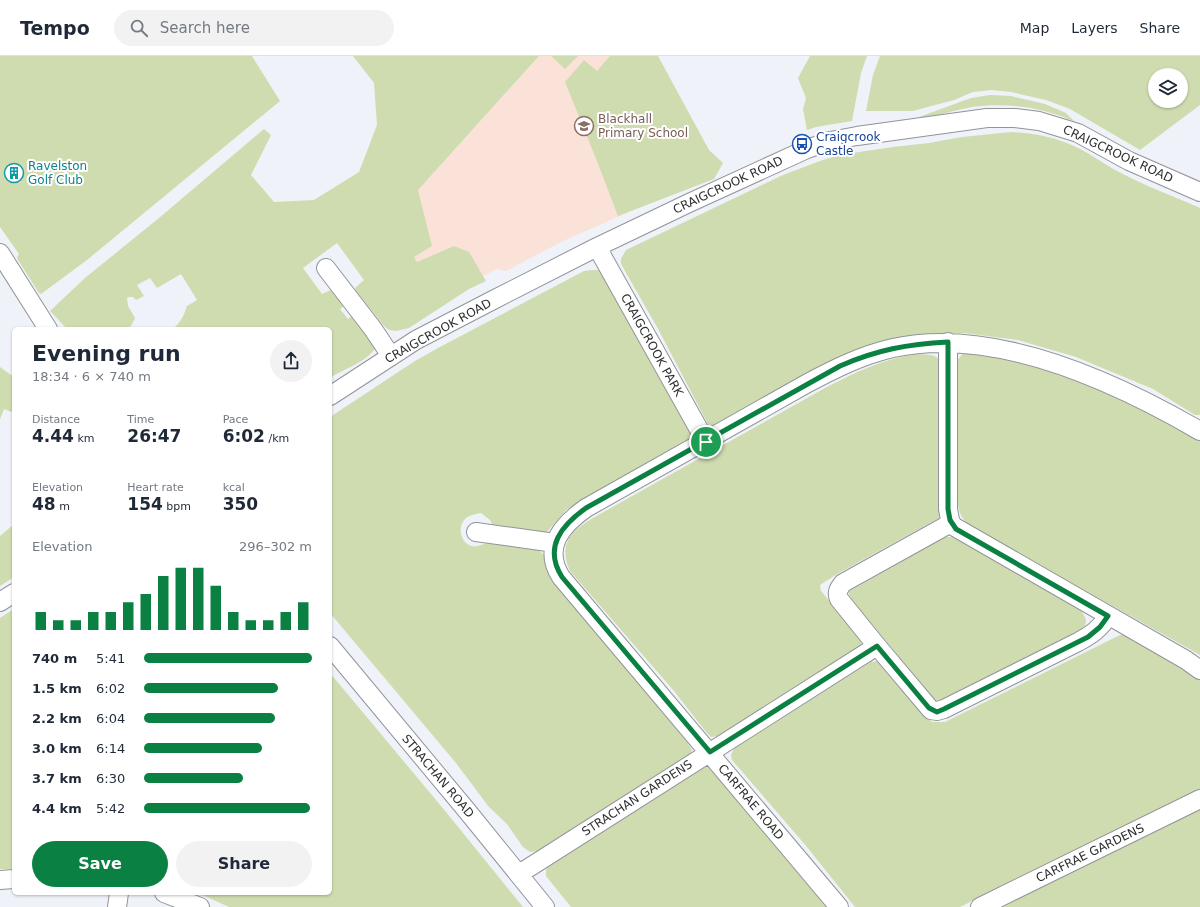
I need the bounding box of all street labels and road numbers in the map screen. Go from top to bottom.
street label: CRAIGCROOK ROAD [1061,122,1175,186]
street label: CRAIGCROOK ROAD [671,153,785,217]
street label: CRAIGCROOK PARK [618,291,687,400]
street label: CRAIGCROOK ROAD [382,296,494,366]
street label: STRACHAN ROAD [399,732,477,820]
street label: STRACHAN GARDENS [579,757,695,839]
street label: CARFRAE ROAD [715,761,787,843]
street label: CARFRAE GARDENS [1034,821,1146,885]

